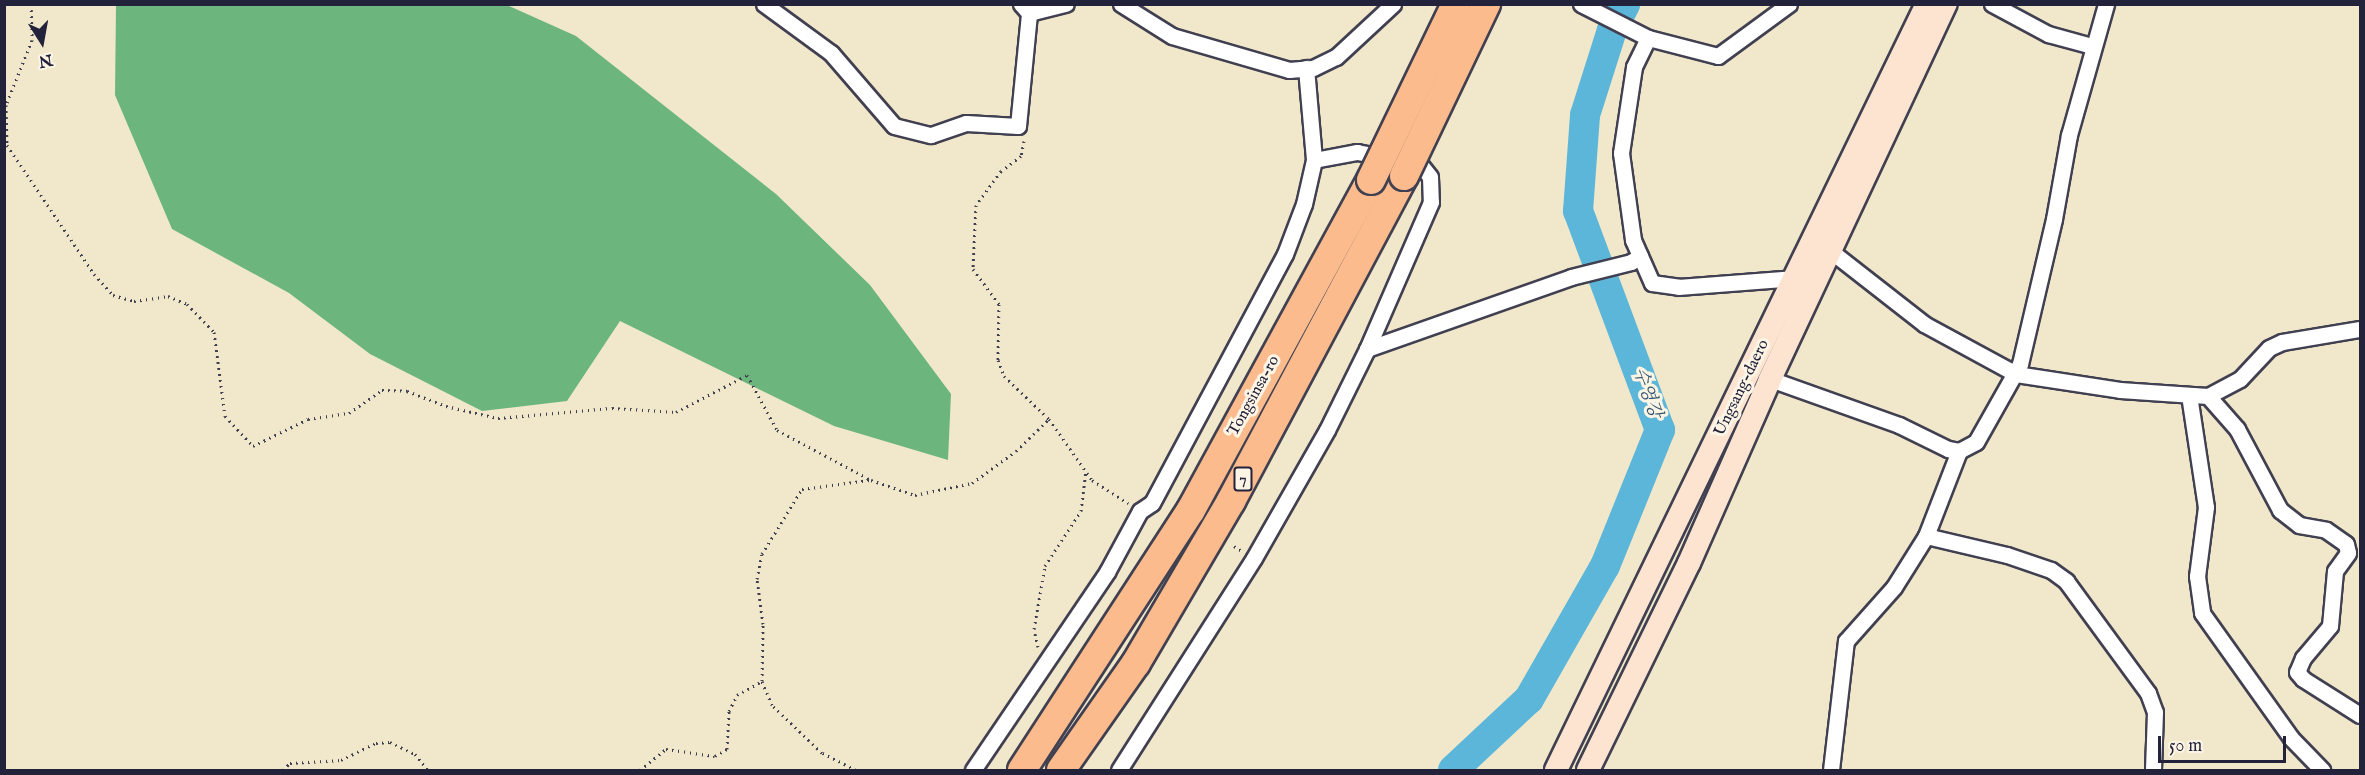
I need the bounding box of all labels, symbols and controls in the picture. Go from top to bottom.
north arrow [12,12,72,72]
text: N [37,49,54,71]
street label: Ungsang-daero [1710,337,1774,439]
street label: Tongsinsa-ro [1224,352,1284,440]
water label: 수영강 [1627,365,1665,421]
road number: 7 [1232,467,1254,491]
scale bar [2161,724,2288,762]
text: 50 m [2169,735,2202,758]

